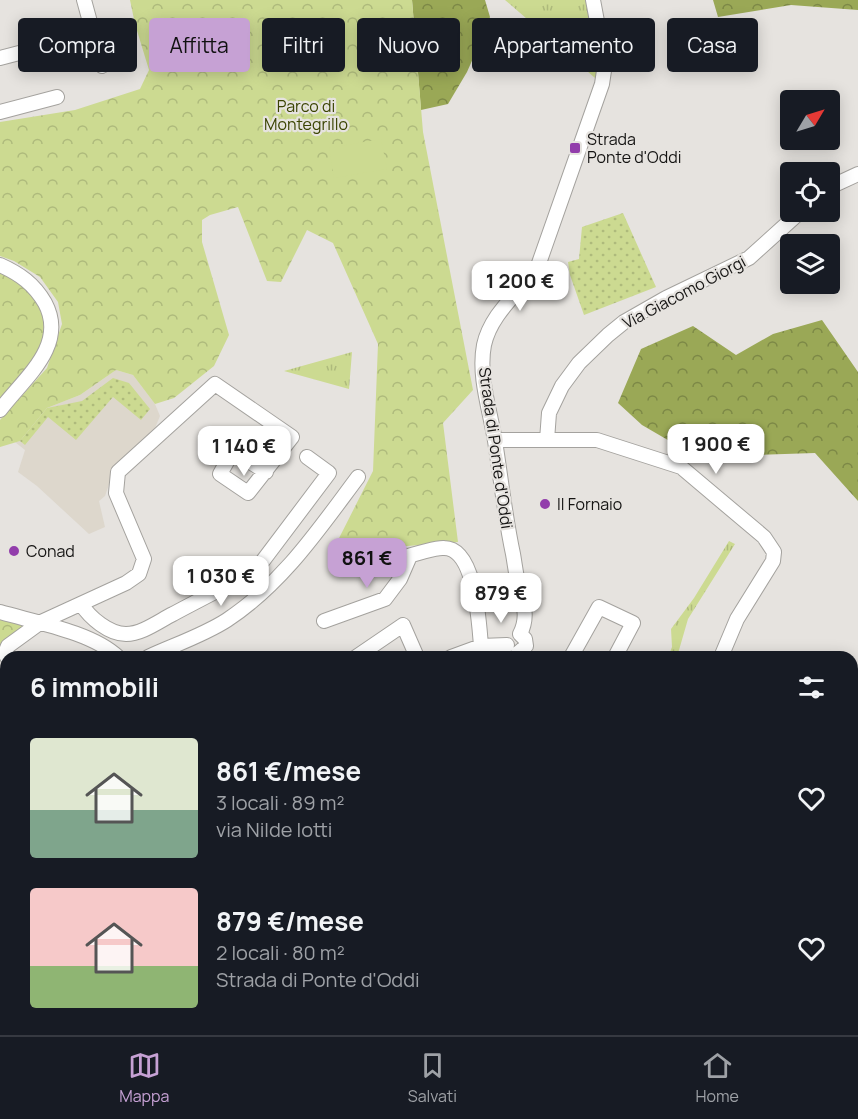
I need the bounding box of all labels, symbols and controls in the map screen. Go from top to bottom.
chip: Compra [18,18,137,72]
chip: Affitta [149,18,250,72]
chip: Filtri [262,18,345,72]
chip: Nuovo [357,18,460,72]
chip: Appartamento [472,18,655,72]
chip: Casa [667,18,758,72]
north arrow [780,90,840,150]
map controls [780,90,840,294]
park label: Parco di Montegrillo [264,95,348,135]
place label: Strada Ponte d'Oddi [587,128,681,168]
marker: Strada Ponte d'Oddi [568,141,582,155]
button: locate [780,162,840,222]
button: layers [780,234,840,294]
street label: Via Giacomo Giorgi [619,250,749,334]
pin: 1 200 € [465,261,575,312]
text: 1 200 € [486,267,554,294]
street label: Strada di Ponte d'Oddi [474,366,518,530]
pin: 1 900 € [661,424,771,475]
pin: 1 140 € [189,426,299,477]
text: 1 900 € [681,430,751,457]
text: 1 140 € [212,432,276,459]
place label: Il Fornaio [557,493,622,515]
marker: Il Fornaio [538,497,552,511]
pin: 861 € [325,538,409,589]
place label: Conad [26,540,75,562]
marker: Conad [7,544,21,558]
text: 861 € [342,544,392,571]
pin: 1 030 € [166,556,276,607]
text: 1 030 € [187,562,255,589]
pin: 879 € [459,573,543,624]
text: 879 € [475,579,528,606]
text: 6 immobili [30,669,159,705]
icon: filters [795,671,828,704]
text: 861 €/mese [216,753,361,789]
icon: home [78,762,150,834]
icon: heart [795,782,828,815]
text: 3 locali · 89 m² [216,789,345,816]
text: via Nilde Iotti [216,816,333,843]
text: 879 €/mese [216,903,364,939]
icon: home [78,912,150,984]
icon: heart [795,932,828,965]
text: 2 locali · 80 m² [216,939,345,966]
text: Strada di Ponte d'Oddi [216,966,420,993]
tab: Mappa [119,1049,169,1107]
tab: Salvati [408,1049,457,1107]
tab: Home [695,1049,739,1107]

